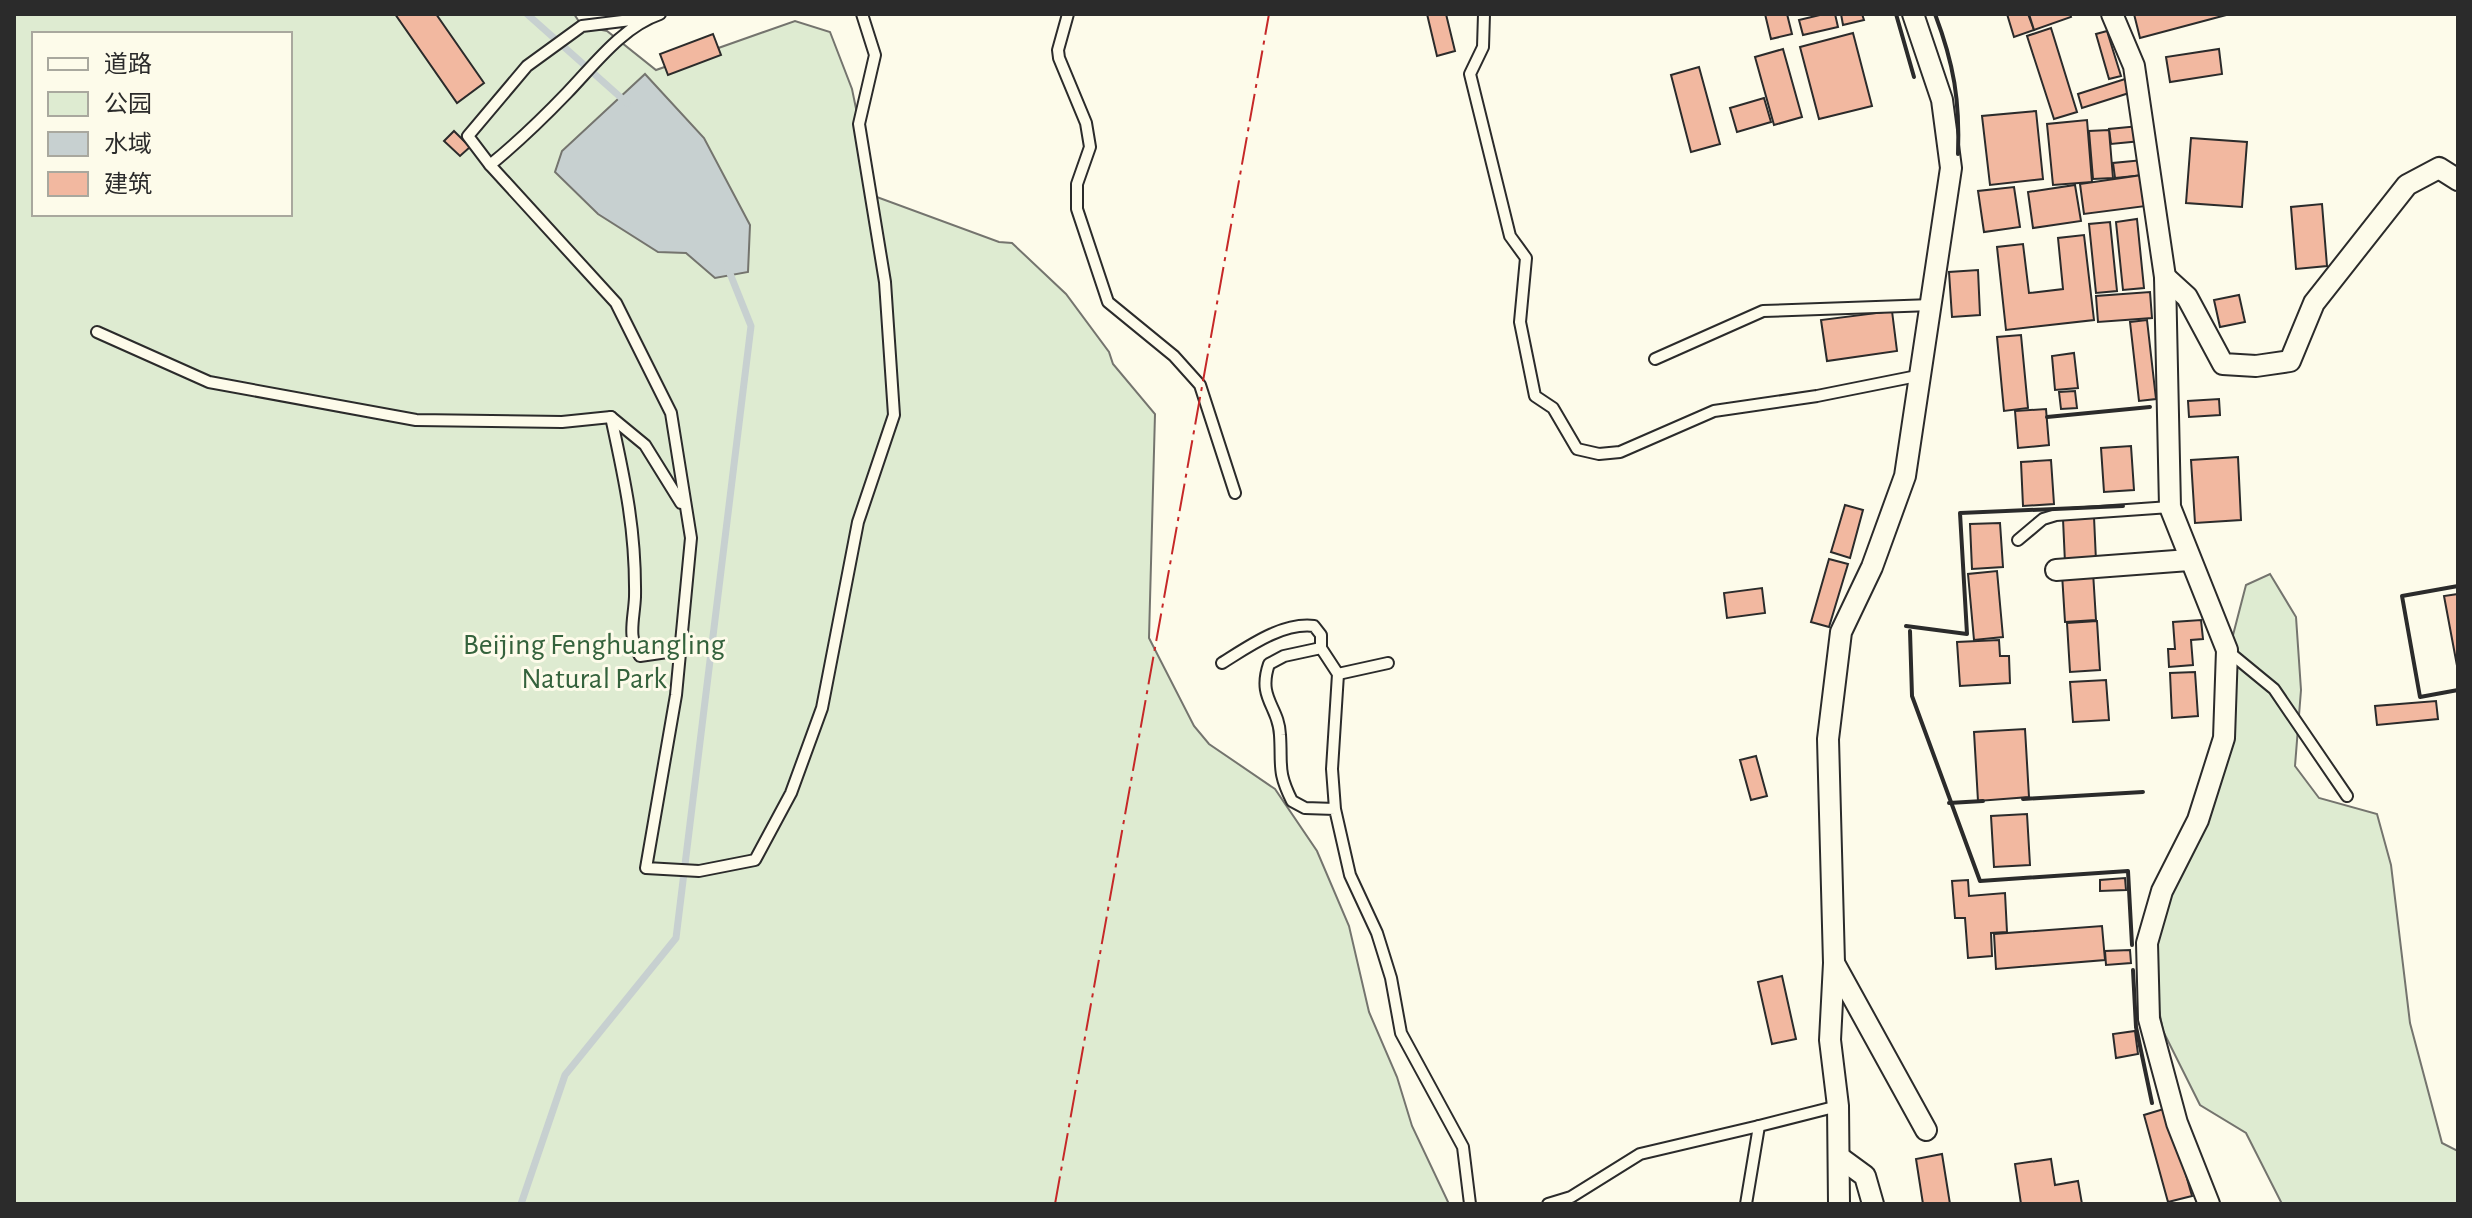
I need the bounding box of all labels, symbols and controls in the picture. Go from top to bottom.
legend [32,32,292,216]
text: 道路 [104,51,152,77]
text: 公园 [104,92,152,117]
text: 水域 [104,131,152,157]
text: 建筑 [104,171,152,197]
park label: Beijing Fenghuangling Natural Park [463,630,726,694]

